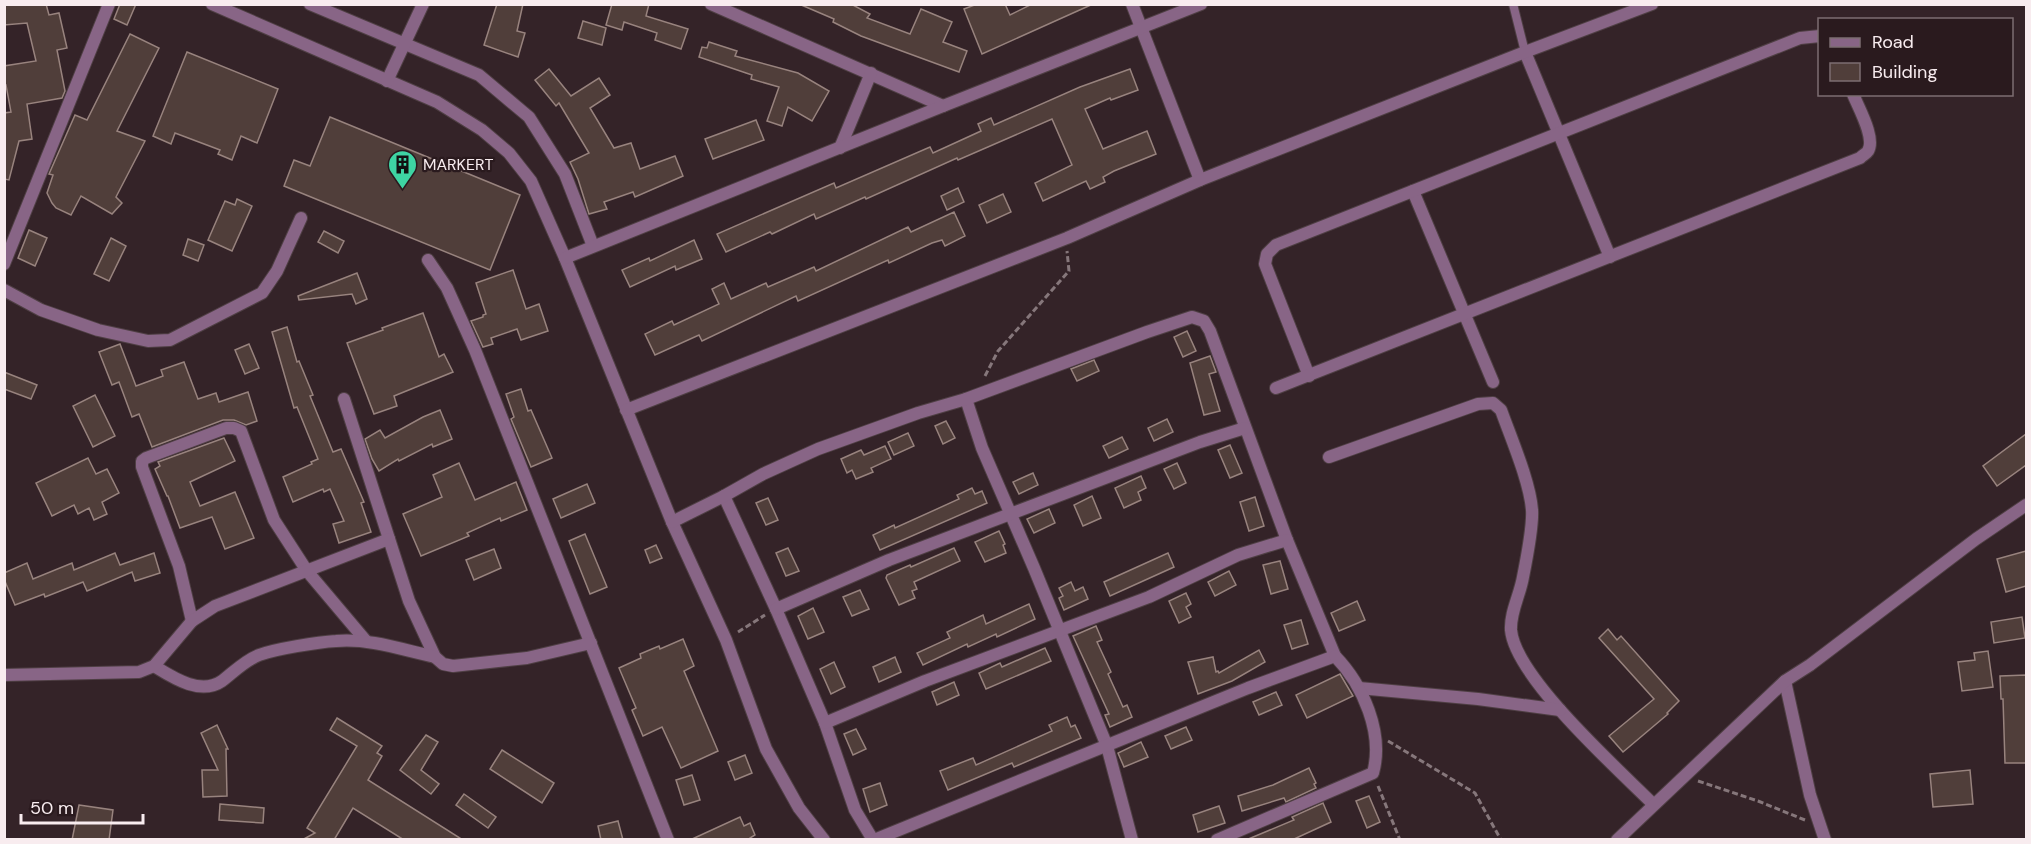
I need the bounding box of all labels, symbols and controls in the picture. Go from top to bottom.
legend [1818,18,2013,96]
text: Road [1872,30,1914,54]
text: Building [1872,60,1937,84]
building icon: MARKERT [386,148,418,190]
place label: MARKERT [423,154,493,175]
scale bar [21,787,142,825]
text: 50 m [30,796,74,820]

